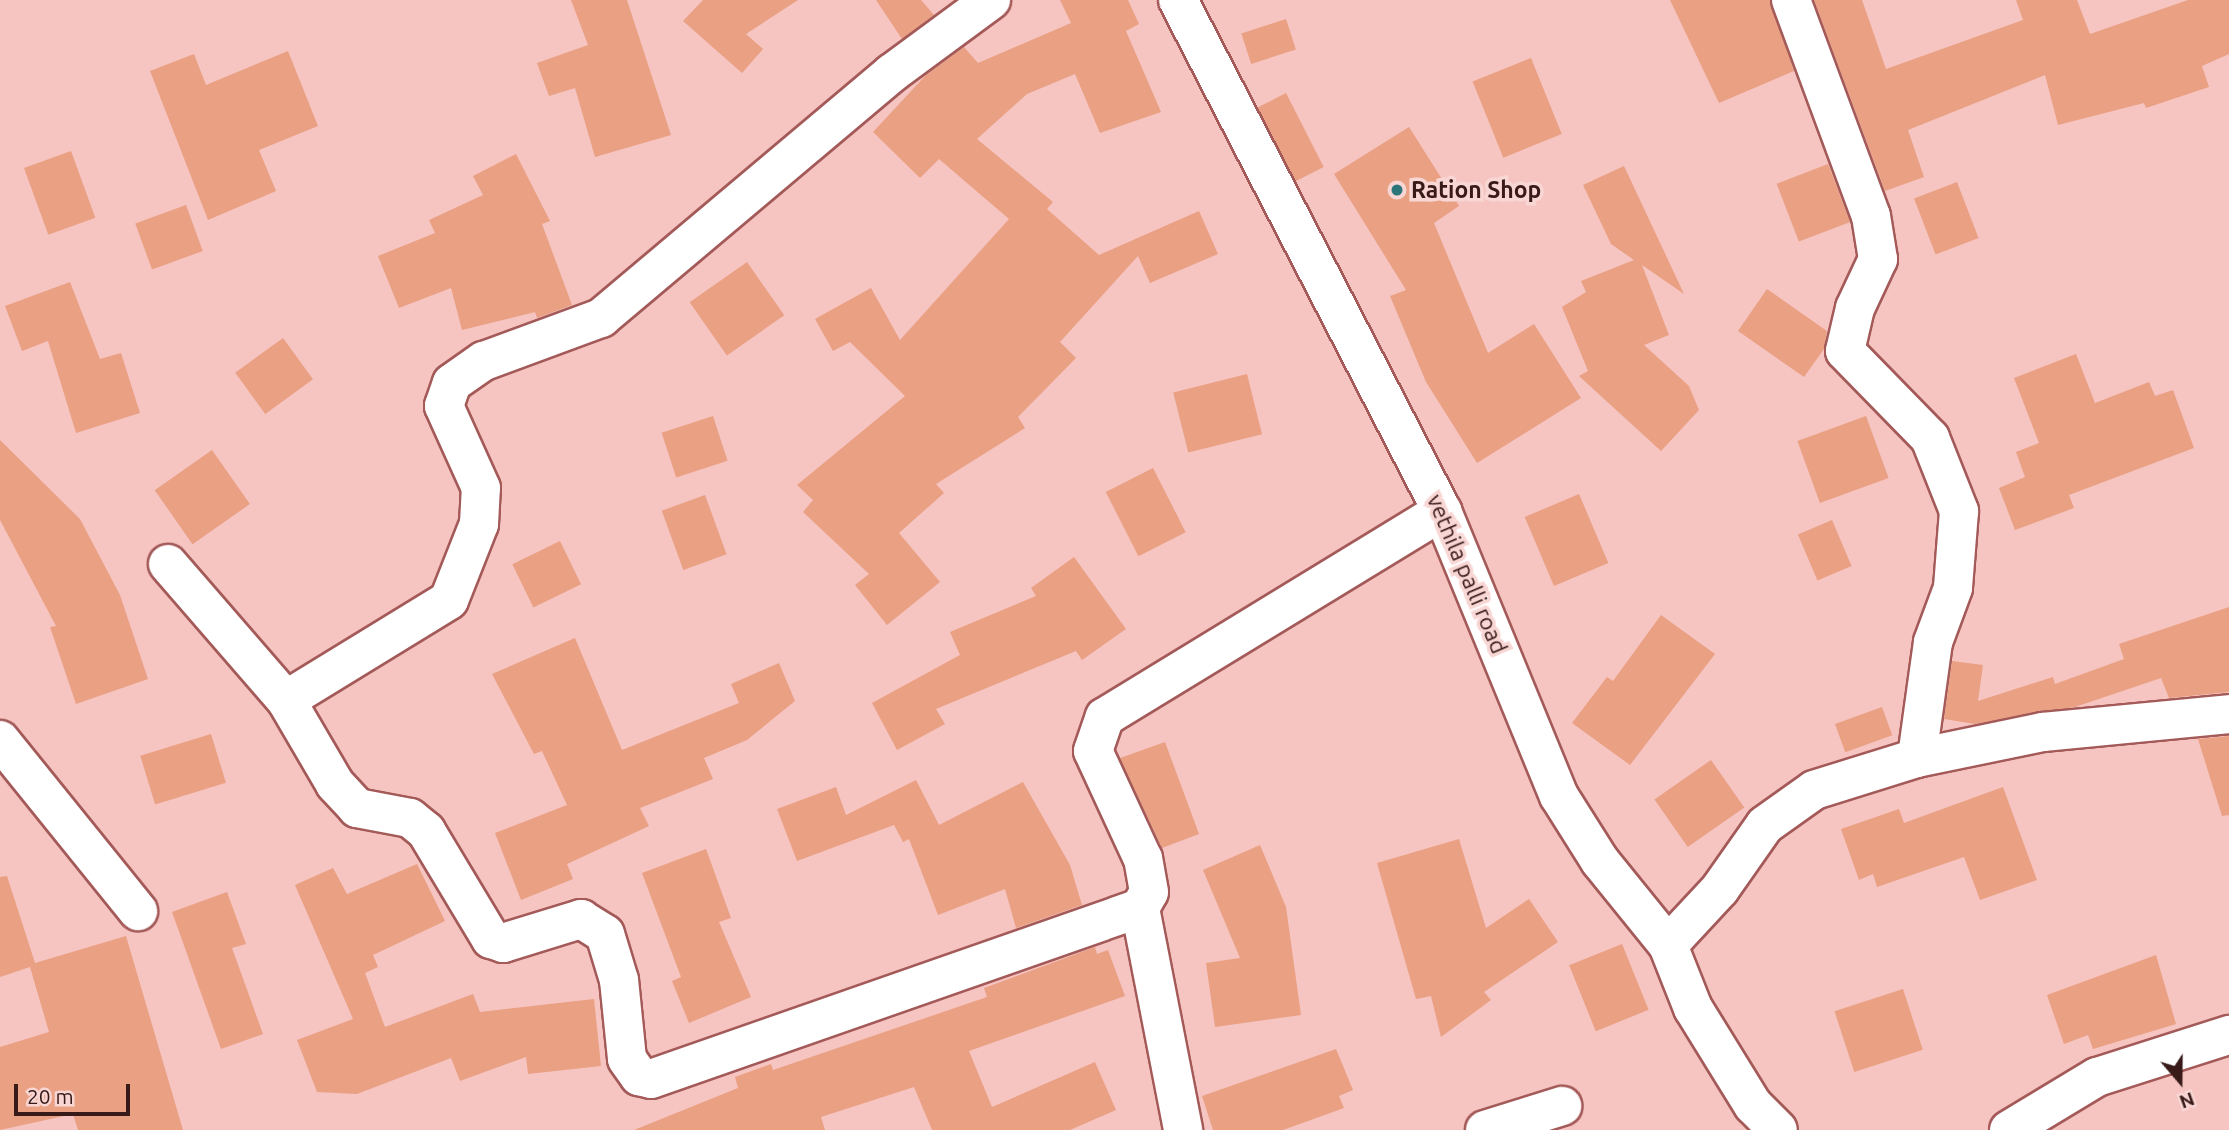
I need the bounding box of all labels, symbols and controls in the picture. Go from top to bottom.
place label: Ration Shop [1411,176,1541,204]
marker: Ration Shop [1389,182,1405,198]
street label: vethila palli road [1421,490,1513,658]
north arrow [2145,1046,2215,1116]
scale bar [18,1070,133,1114]
text: 20 m [27,1084,74,1108]
text: N [2177,1088,2198,1113]

